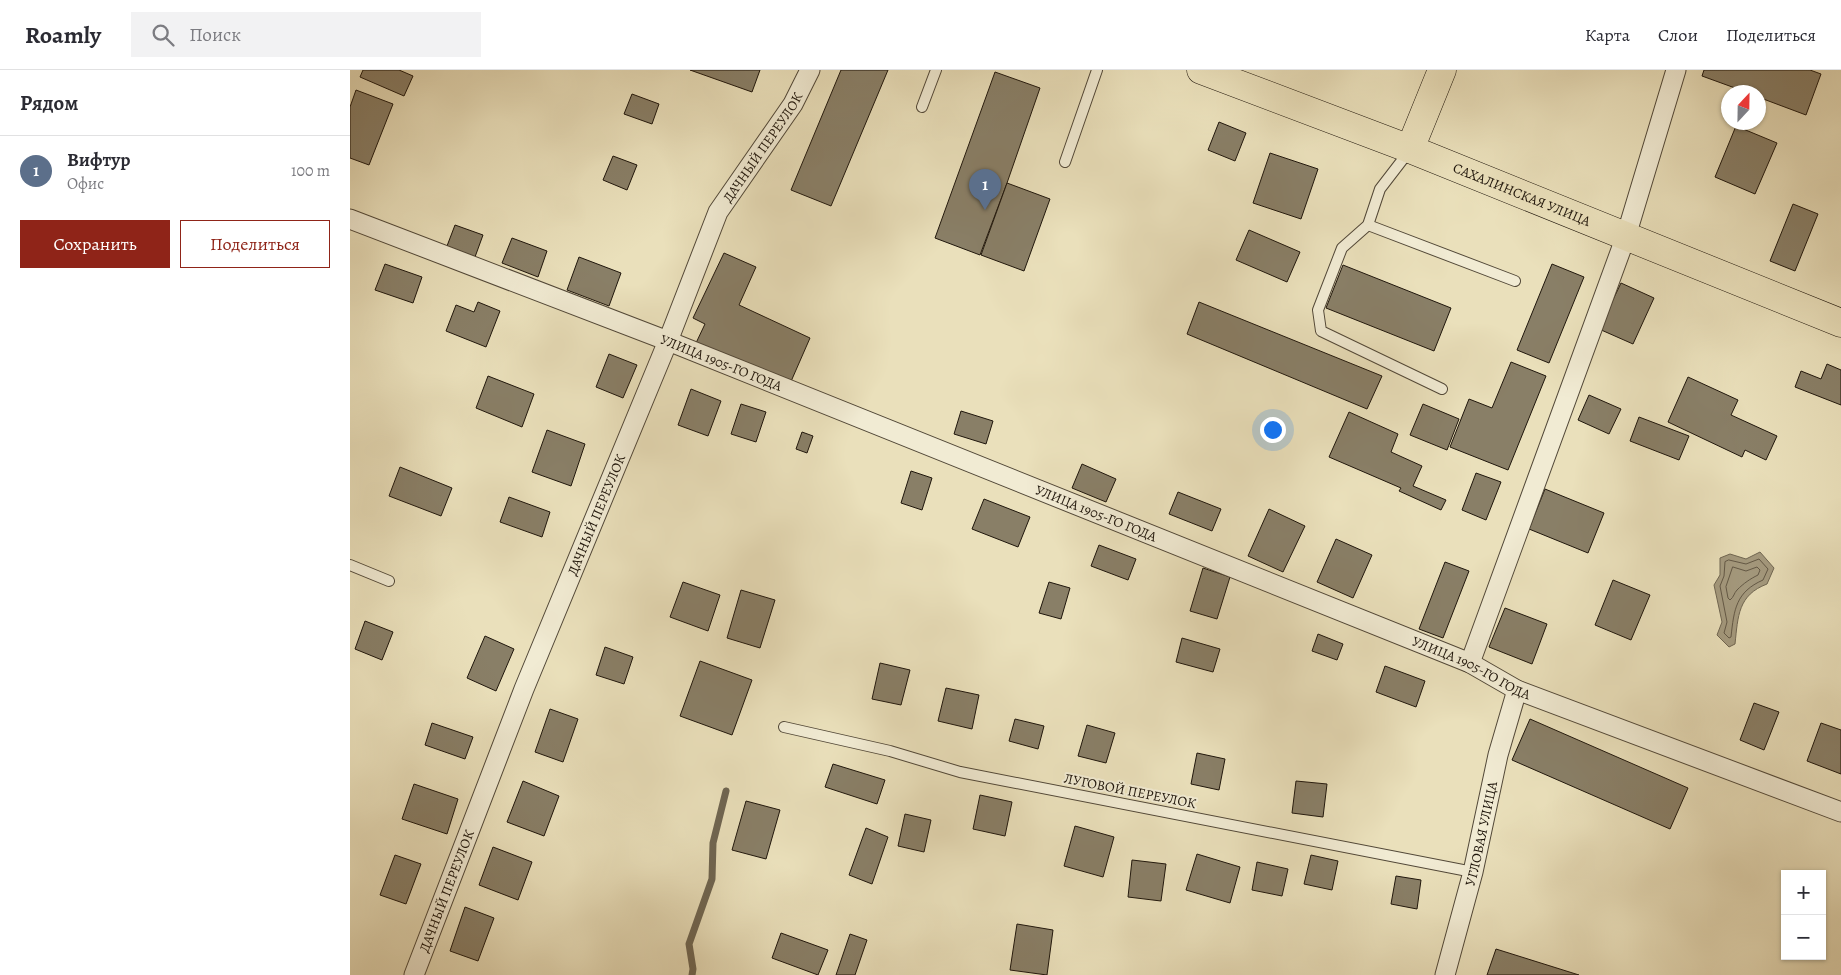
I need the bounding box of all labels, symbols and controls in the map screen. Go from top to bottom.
search box [131,12,481,57]
text: Roamly [25,19,101,51]
icon: search [149,21,177,49]
text: Поиск [189,22,241,48]
text: Карта [1585,23,1630,47]
text: Слои [1658,23,1698,47]
text: Поделиться [1726,23,1816,47]
north arrow [1721,85,1766,130]
text: Рядом [20,89,78,117]
street label: ДАЧНЫЙ ПЕРЕУЛОК [718,89,807,206]
text: Вифтур [67,147,130,173]
street label: САХАЛИНСКАЯ УЛИЦА [1450,158,1594,231]
text: 1 [33,160,39,182]
text: 100 m [291,160,330,182]
pin: 1 [969,169,1001,210]
text: Офис [67,173,104,195]
button: Сохранить [20,220,170,268]
button: Поделиться [180,220,330,268]
street label: УЛИЦА 1905-ГО ГОДА [658,329,786,396]
your location [1260,417,1286,443]
street label: ДАЧНЫЙ ПЕРЕУЛОК [563,451,630,578]
street label: УЛИЦА 1905-ГО ГОДА [1033,480,1161,546]
street label: УЛИЦА 1905-ГО ГОДА [1409,631,1534,704]
street label: ЛУГОВОЙ ПЕРЕУЛОК [1062,769,1198,813]
street label: УГЛОВАЯ УЛИЦА [1460,779,1502,888]
street label: ДАЧНЫЙ ПЕРЕУЛОК [414,827,478,955]
map controls [1781,870,1826,960]
button: + [1781,870,1826,915]
button: − [1781,915,1826,960]

